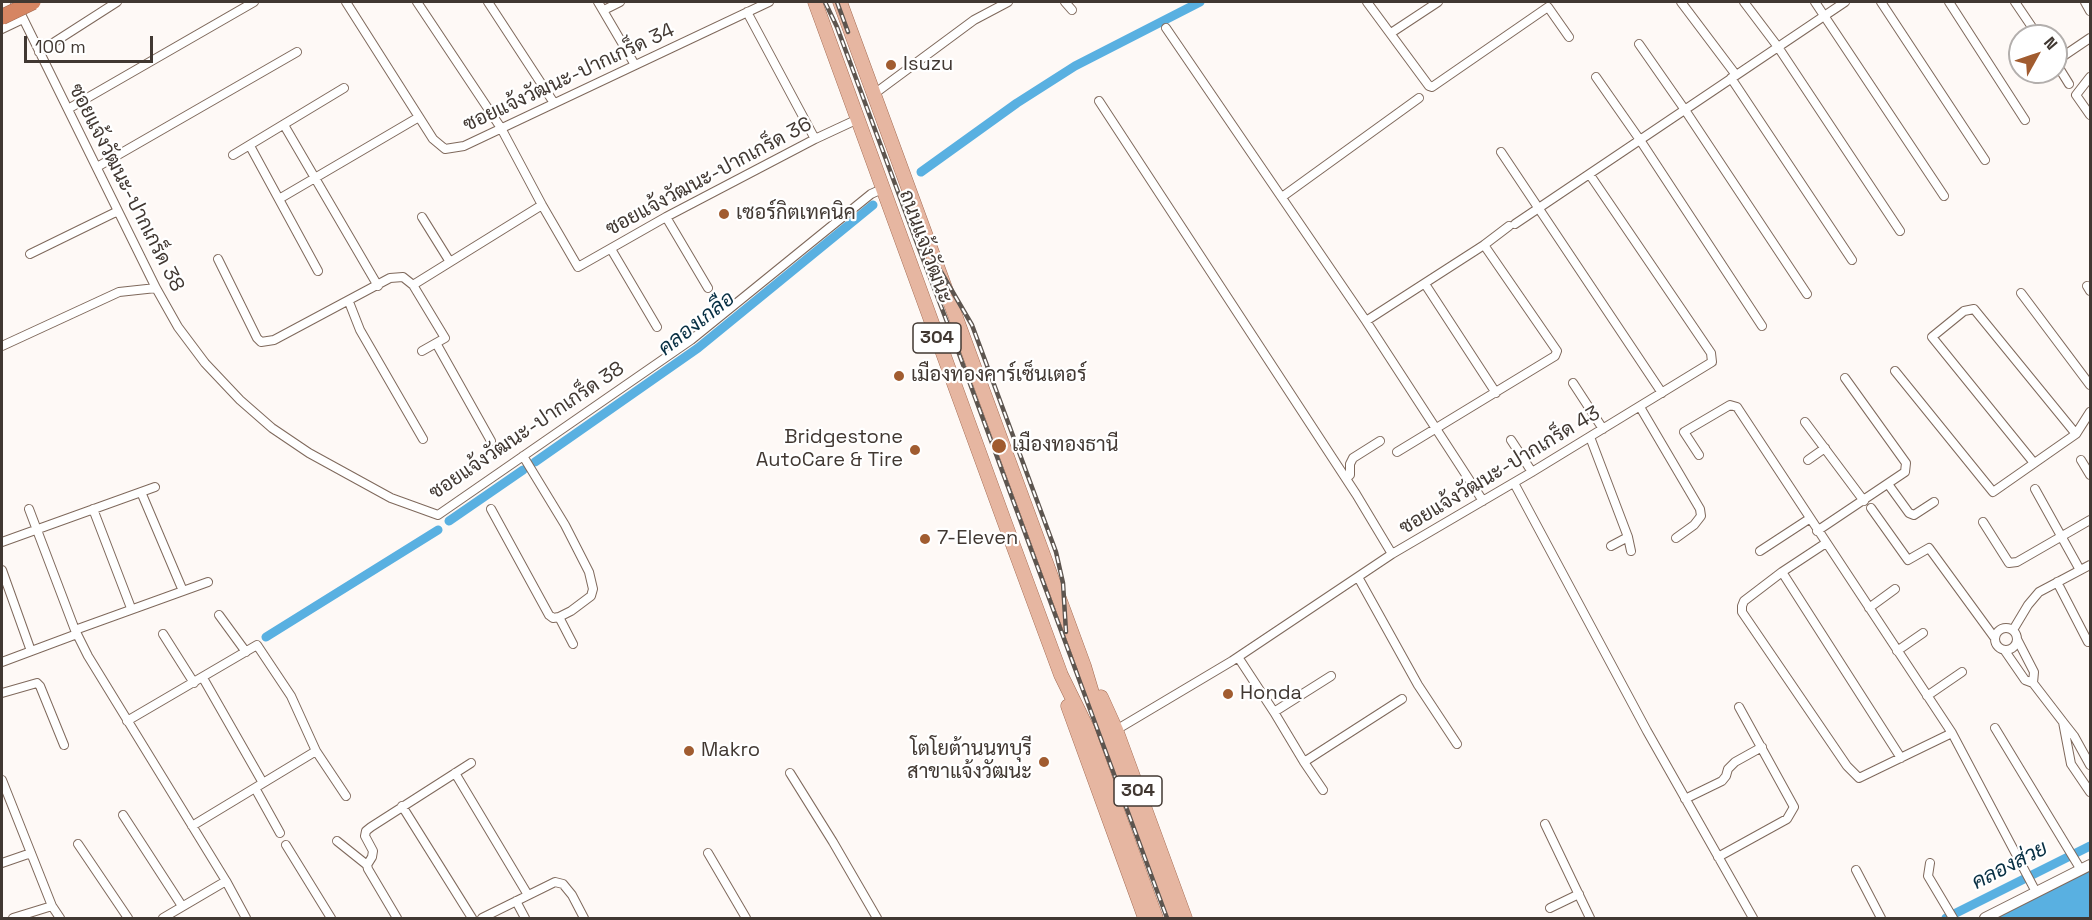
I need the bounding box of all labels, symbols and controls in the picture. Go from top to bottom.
street label: ซอยแจ้งวัฒนะ-ปากเกร็ด 34 [460,19,678,137]
scale bar [27,24,156,62]
north arrow [2008,24,2068,84]
text: N [2039,33,2062,54]
text: 100 m [35,35,86,58]
place label: Isuzu [903,53,953,77]
marker: Isuzu [884,58,898,72]
street label: ซอยแจ้งวัฒนะ-ปากเกร็ด 38 [63,80,189,296]
street label: ซอยแจ้งวัฒนะ-ปากเกร็ด 36 [602,112,816,242]
street label: ถนนแจ้งวัฒนะ [893,187,957,307]
place label: เซอร์กิตเทคนิค [736,202,856,226]
marker: เซอร์กิตเทคนิค [717,207,731,221]
water label: คลองเกลือ [654,286,740,362]
road number: 304 [913,323,961,353]
street label: ซอยแจ้งวัฒนะ-ปากเกร็ด 38 [425,357,629,505]
place label: เมืองทองคาร์เซ็นเตอร์ [911,364,1087,388]
marker: เมืองทองคาร์เซ็นเตอร์ [892,369,906,383]
street label: ซอยแจ้งวัฒนะ-ปากเกร็ด 43 [1395,402,1605,540]
place label: Bridgestone AutoCare & Tire [756,426,903,473]
place label: เมืองทองธานี [1012,434,1119,458]
marker: เมืองทองธานี [990,437,1008,455]
marker: Bridgestone AutoCare & Tire [908,443,922,457]
place label: 7-Eleven [937,527,1018,551]
marker: 7-Eleven [918,532,932,546]
place label: Honda [1240,682,1302,706]
marker: Honda [1221,687,1235,701]
place label: โตโยต้านนทบุรี สาขาแจ้งวัฒนะ [907,738,1032,785]
place label: Makro [701,739,760,763]
marker: Makro [682,744,696,758]
marker: โตโยต้านนทบุรี สาขาแจ้งวัฒนะ [1037,755,1051,769]
road number: 304 [1114,776,1162,806]
water label: คลองส่วย [1968,836,2052,896]

